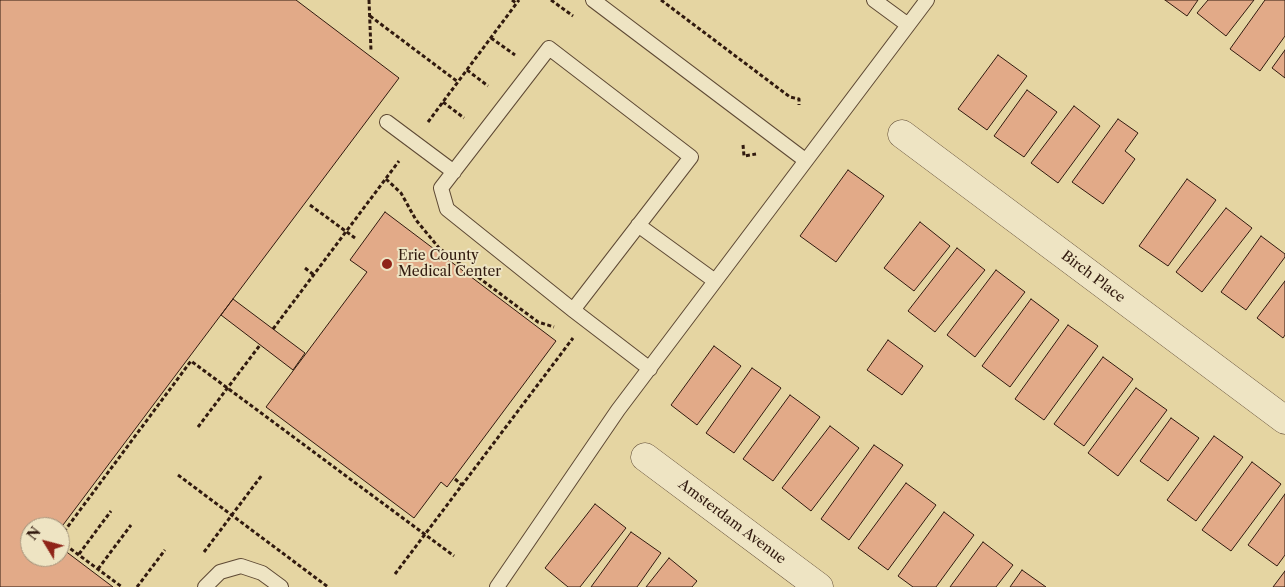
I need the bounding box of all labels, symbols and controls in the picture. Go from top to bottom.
place label: Erie County Medical Center [398,248,501,280]
street label: Birch Place [1058,248,1128,306]
marker: Erie County Medical Center [380,257,394,271]
street label: Amsterdam Avenue [675,476,789,568]
north arrow [20,517,70,567]
text: N [23,523,45,544]

